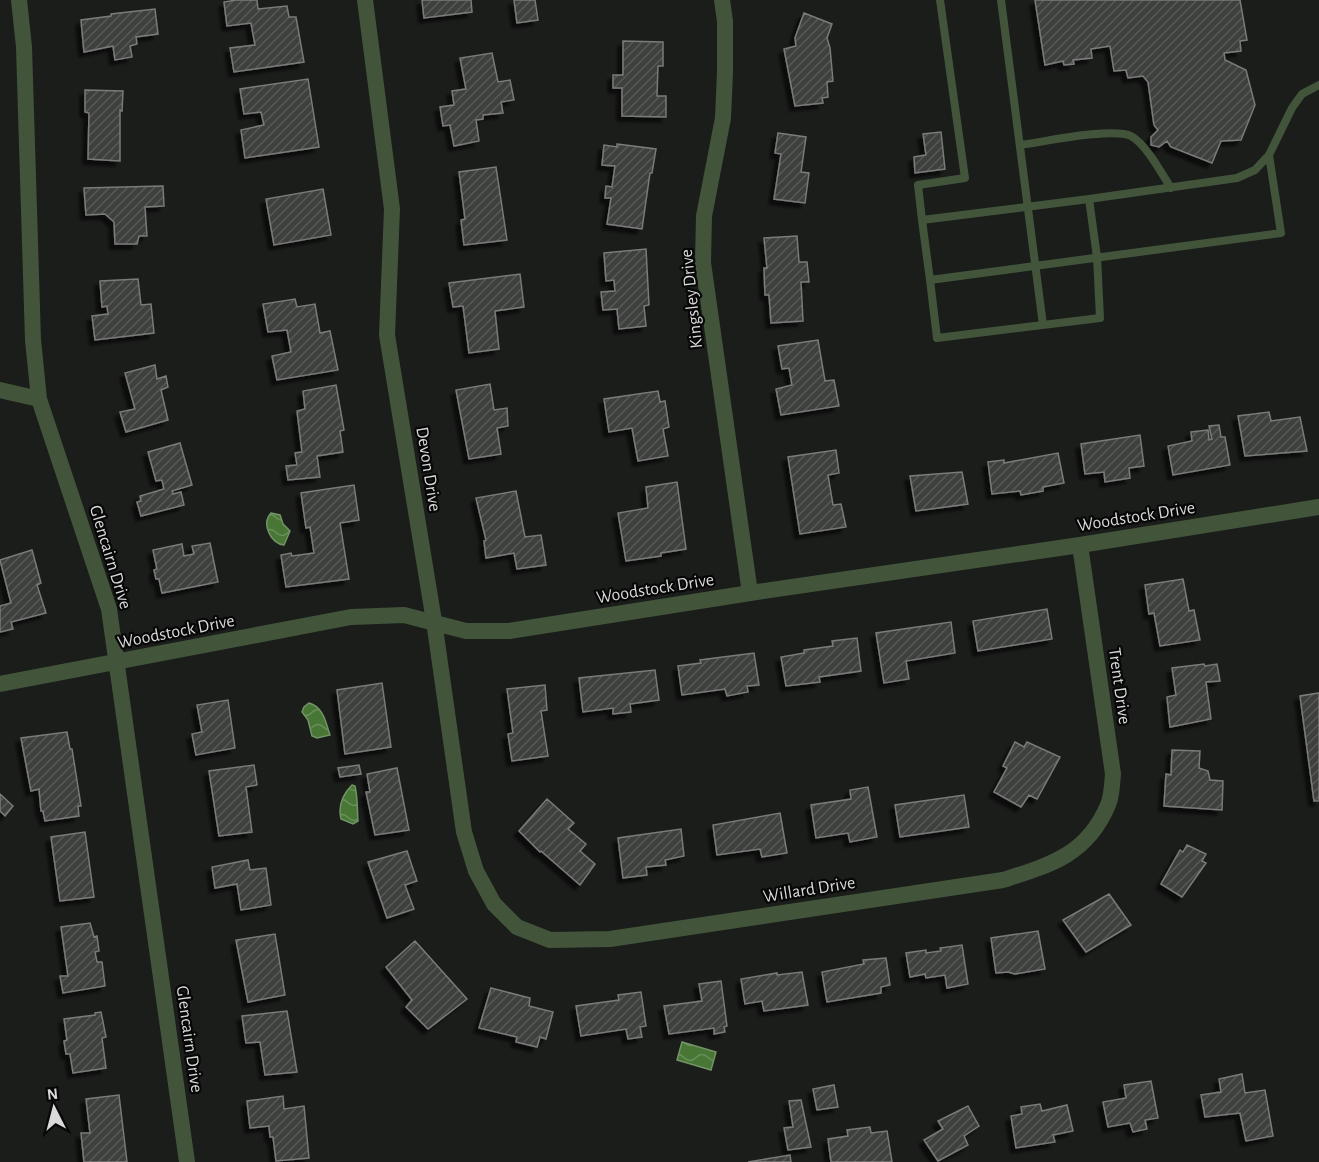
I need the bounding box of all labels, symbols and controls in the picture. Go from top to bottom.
street label: Kingsley Drive [678,248,706,349]
street label: Devon Drive [412,425,444,513]
street label: Woodstock Drive [1076,499,1196,535]
street label: Glencairn Drive [86,503,134,611]
street label: Woodstock Drive [595,571,715,607]
street label: Woodstock Drive [116,612,236,652]
street label: Trent Drive [1105,647,1133,726]
street label: Willard Drive [762,874,856,906]
street label: Glencairn Drive [173,985,205,1094]
north arrow [24,1078,84,1138]
text: N [46,1086,59,1103]

